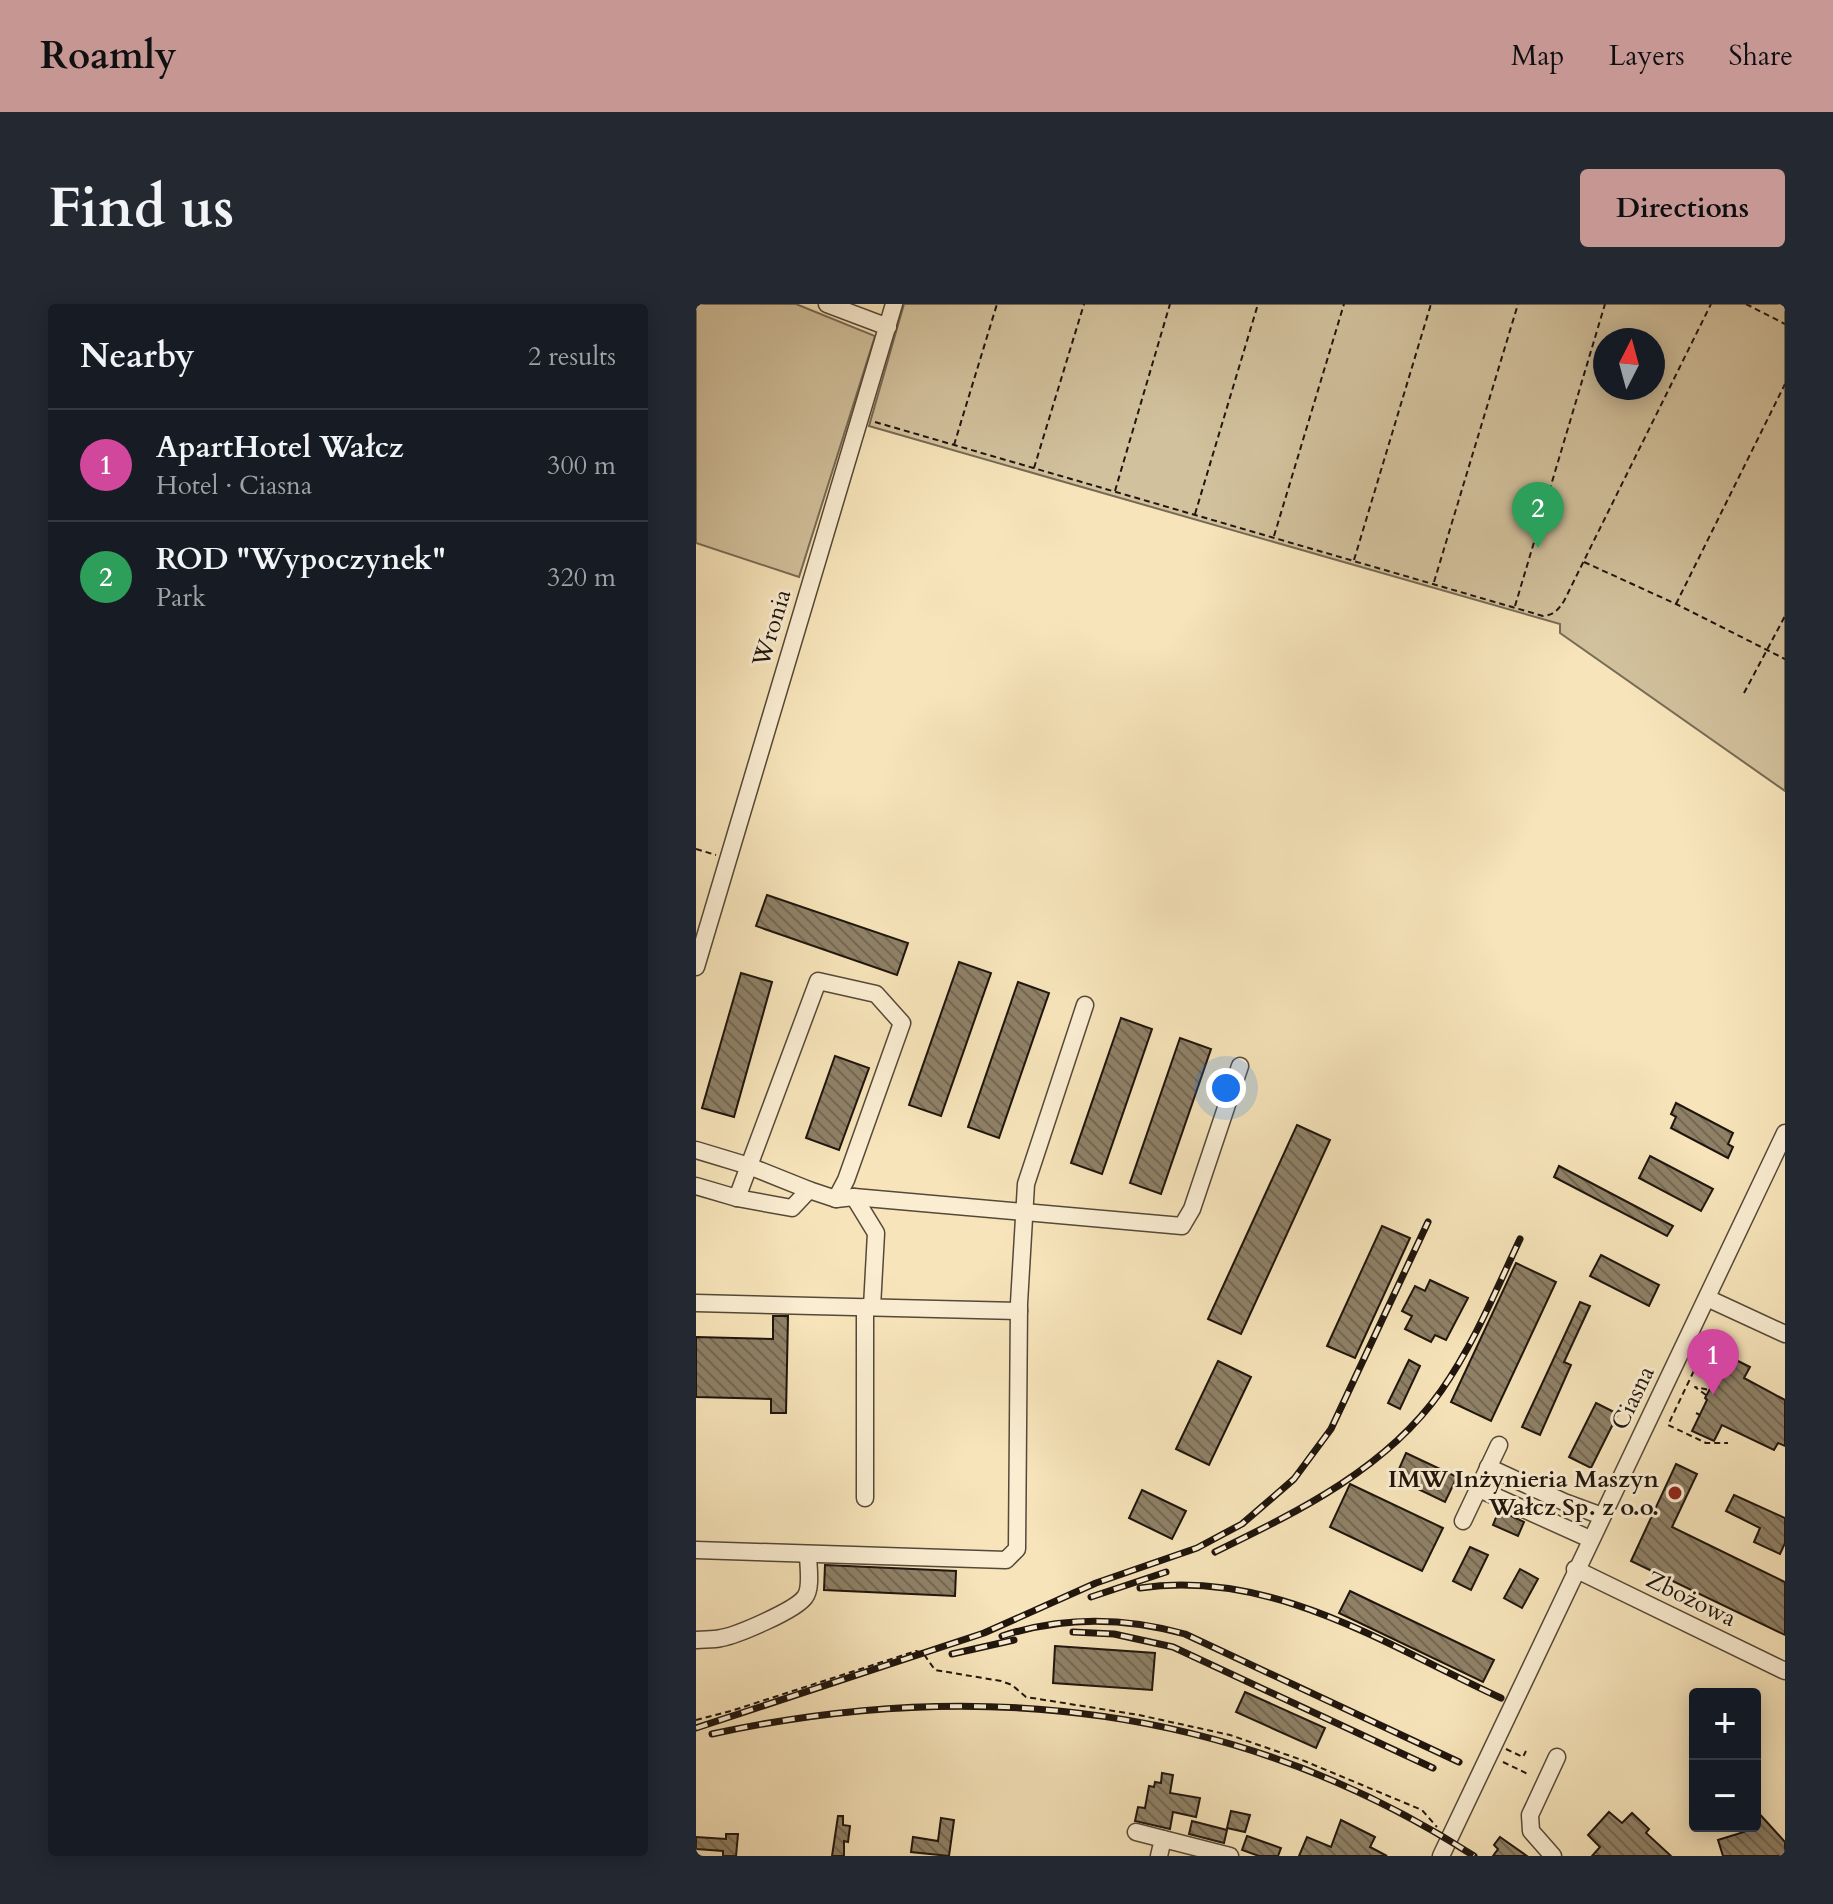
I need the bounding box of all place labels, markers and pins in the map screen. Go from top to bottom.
pin: 2 [1512,482,1564,548]
pin: 1 [1687,1329,1739,1395]
place label: IMW Inżynieria Maszyn Wałcz Sp. z o.o. [1388,1463,1660,1524]
marker: IMW Inżynieria Maszyn Wałcz Sp. z o.o. [1666,1484,1684,1502]

